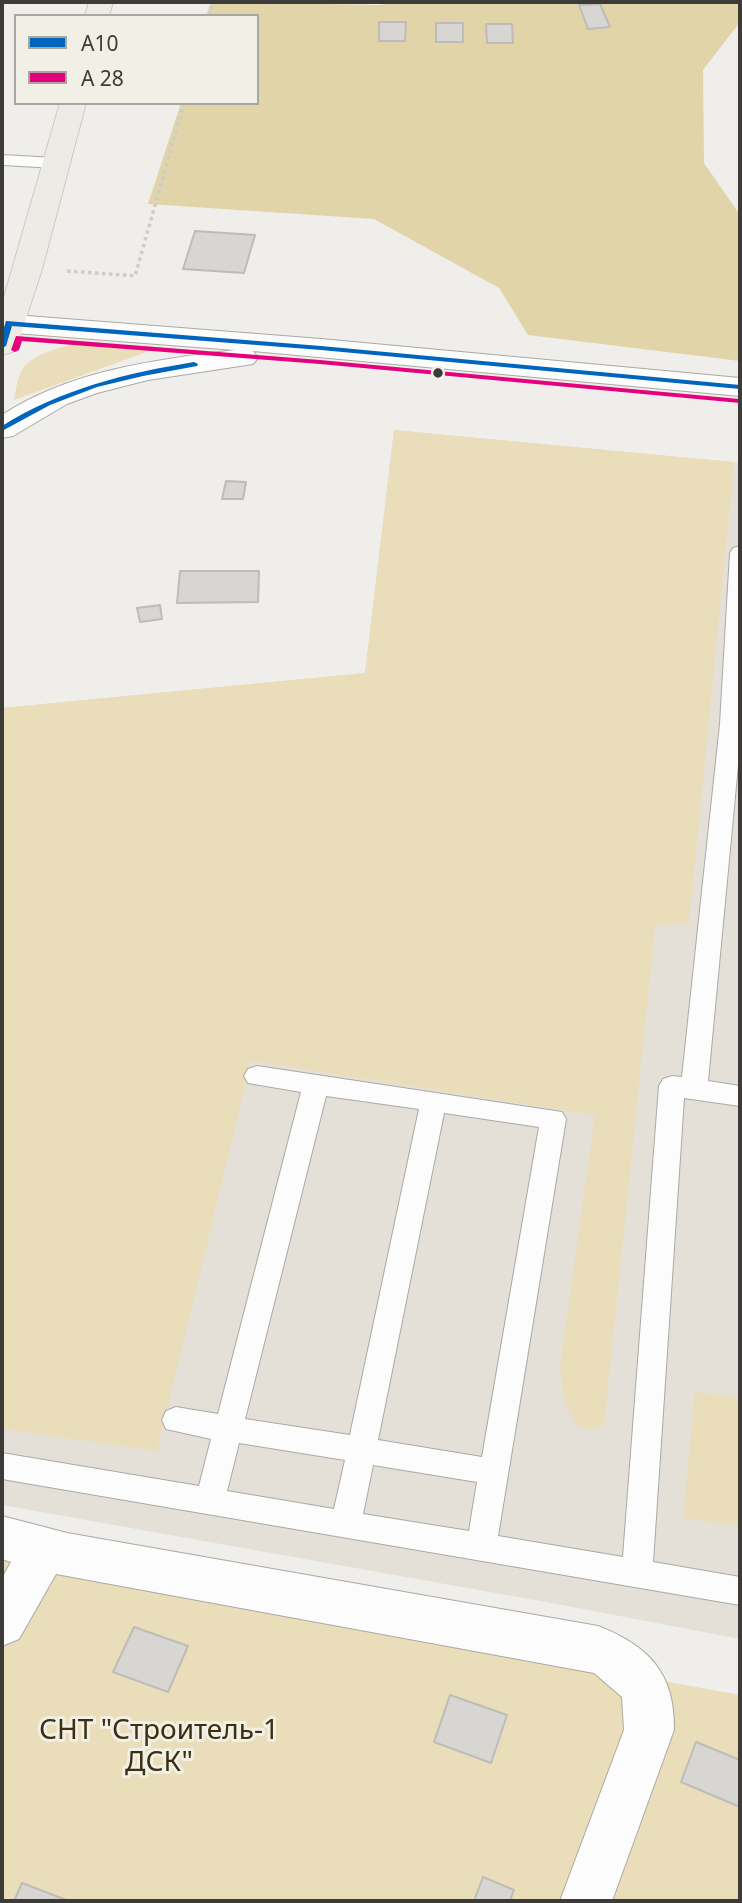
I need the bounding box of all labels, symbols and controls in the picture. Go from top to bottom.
legend [14,14,259,105]
text: А10 [81,29,118,57]
text: А 28 [81,64,124,92]
unlabelled marker [431,366,445,380]
park label: СНТ "Строитель-1 ДСК" [39,1714,279,1780]

